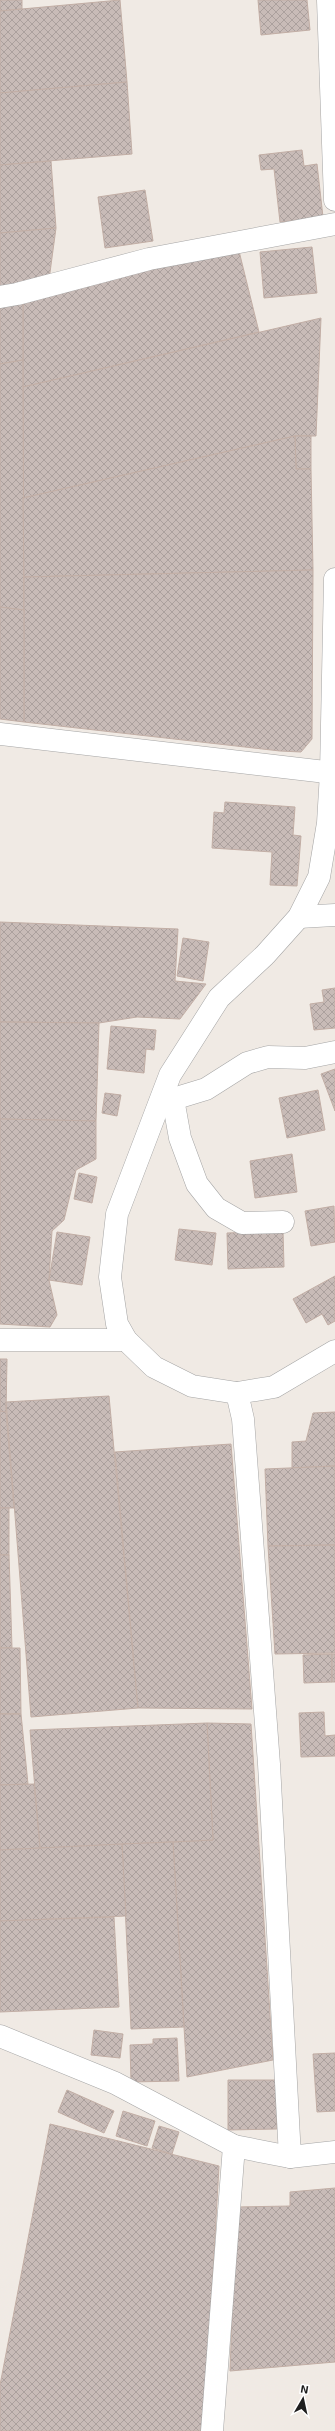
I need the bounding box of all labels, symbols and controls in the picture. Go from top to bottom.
north arrow [283,2379,323,2419]
text: N [300,2382,310,2396]

